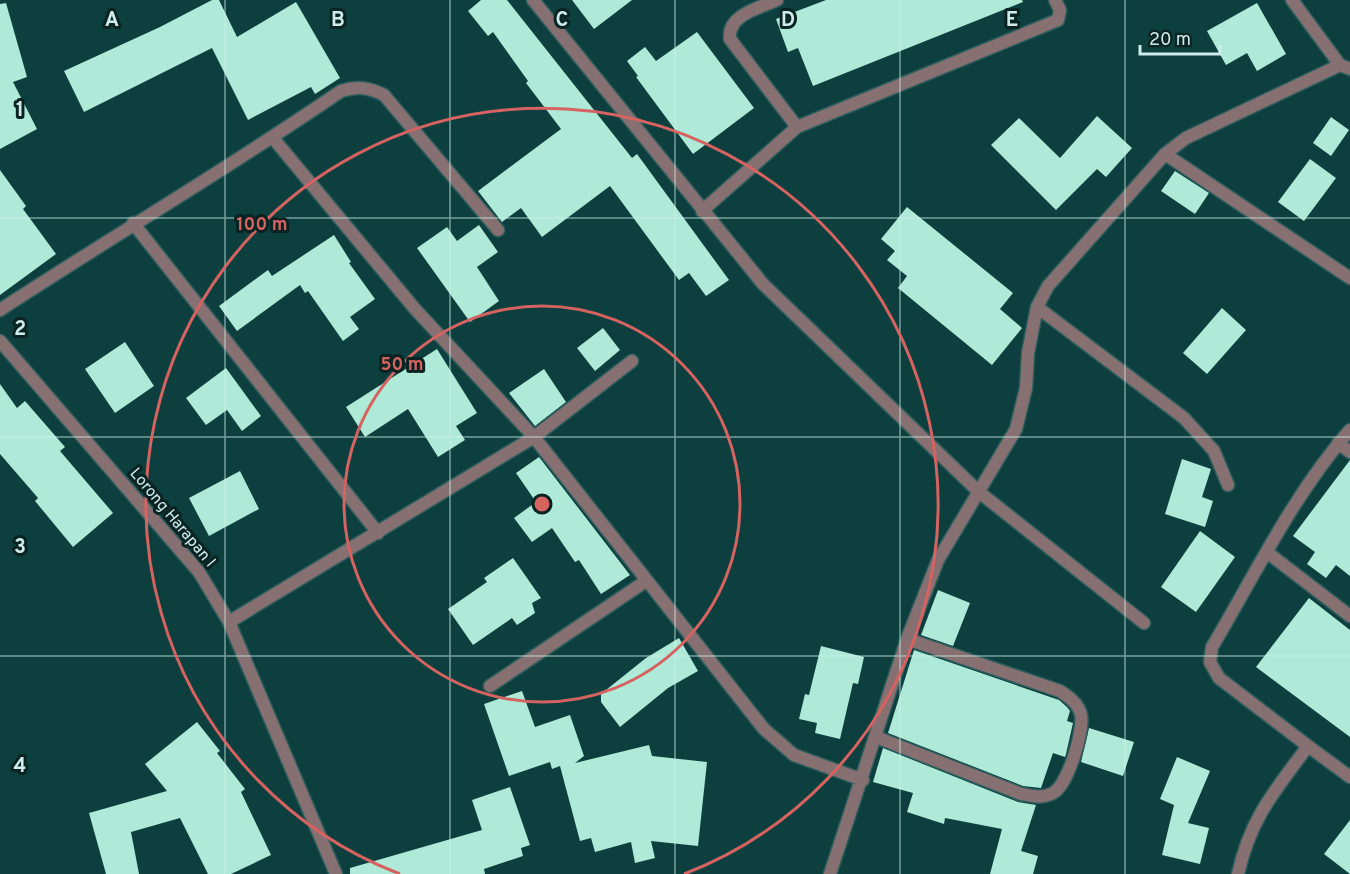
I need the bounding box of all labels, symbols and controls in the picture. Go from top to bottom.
text: A [105,8,119,34]
text: B [331,8,345,34]
text: C [556,8,568,34]
text: D [781,8,795,34]
text: E [1006,8,1018,34]
scale bar [1140,18,1220,56]
text: 20 m [1149,29,1191,52]
text: 1 [16,98,24,124]
text: 100 m [236,214,288,237]
text: 2 [14,317,26,343]
text: 50 m [380,354,424,377]
street label: Lorong Harapan I [125,464,219,572]
centre of rings [532,494,552,514]
text: 3 [14,535,26,561]
text: 4 [14,754,26,780]

